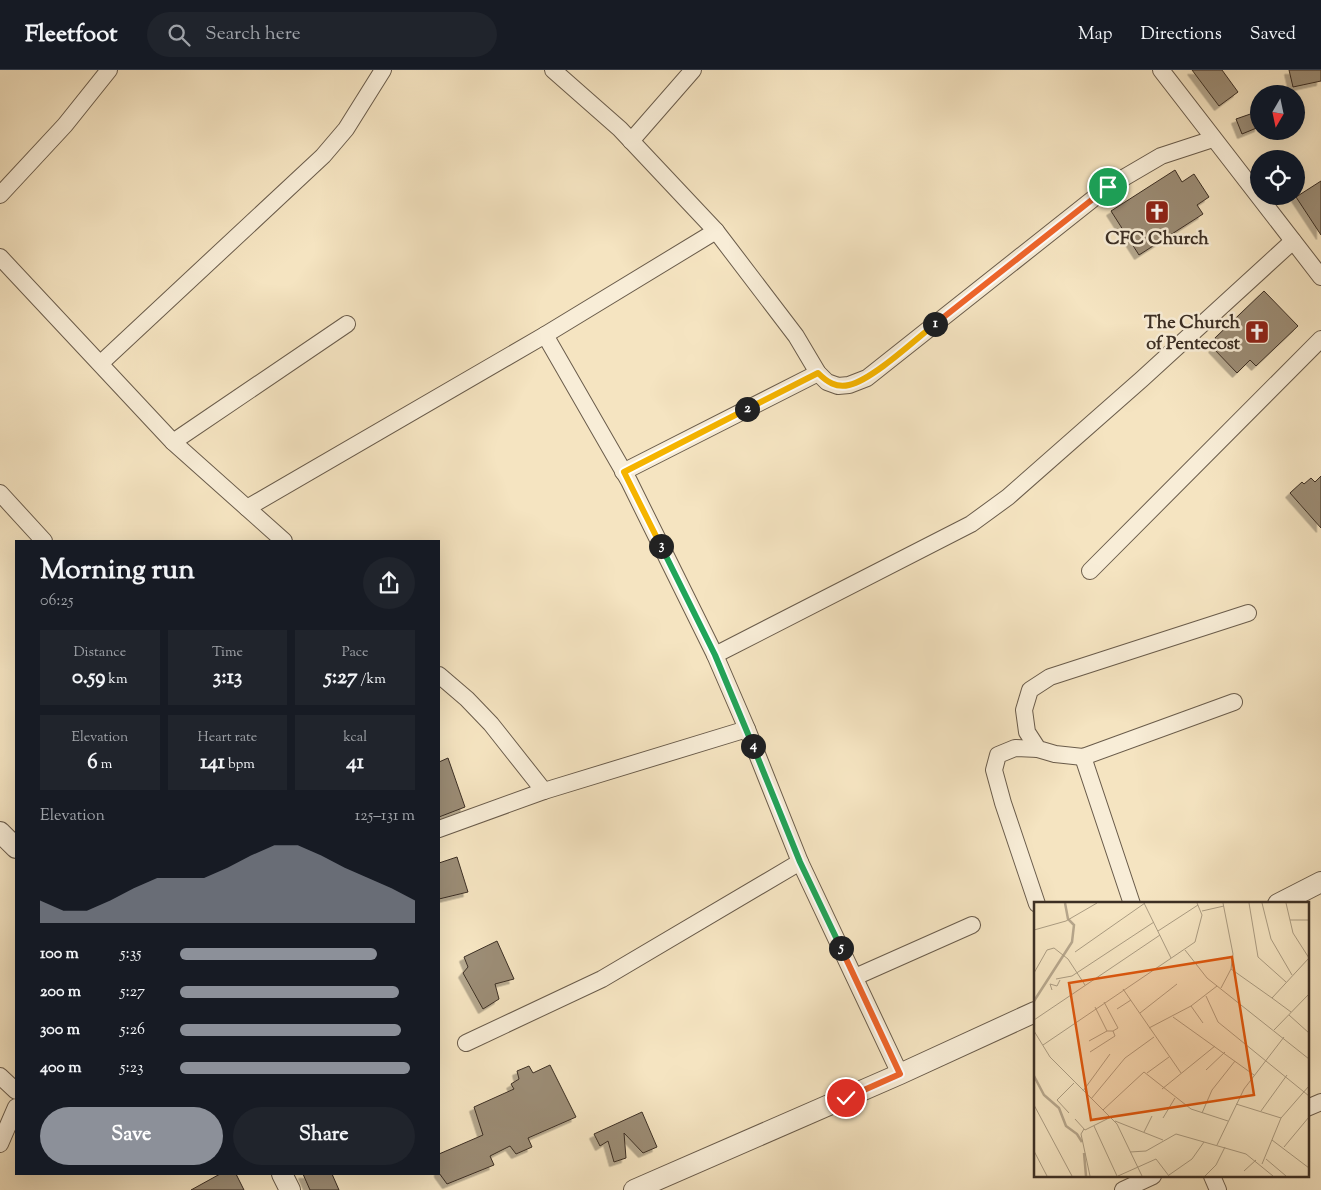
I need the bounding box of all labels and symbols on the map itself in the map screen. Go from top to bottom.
north arrow [1250,85,1305,140]
pin [1087,166,1129,208]
church icon: CFC Church [1144,199,1170,225]
place label: CFC Church [1105,227,1209,253]
place label: The Church of Pentecost [1144,311,1241,358]
pin: 1 [922,312,948,336]
church icon: The Church of Pentecost [1244,319,1270,345]
pin: 2 [734,396,760,422]
pin: 3 [648,534,674,558]
pin: 4 [740,734,766,758]
inset map [1034,902,1308,1178]
pin: 5 [828,936,854,960]
pin [825,1077,867,1119]

